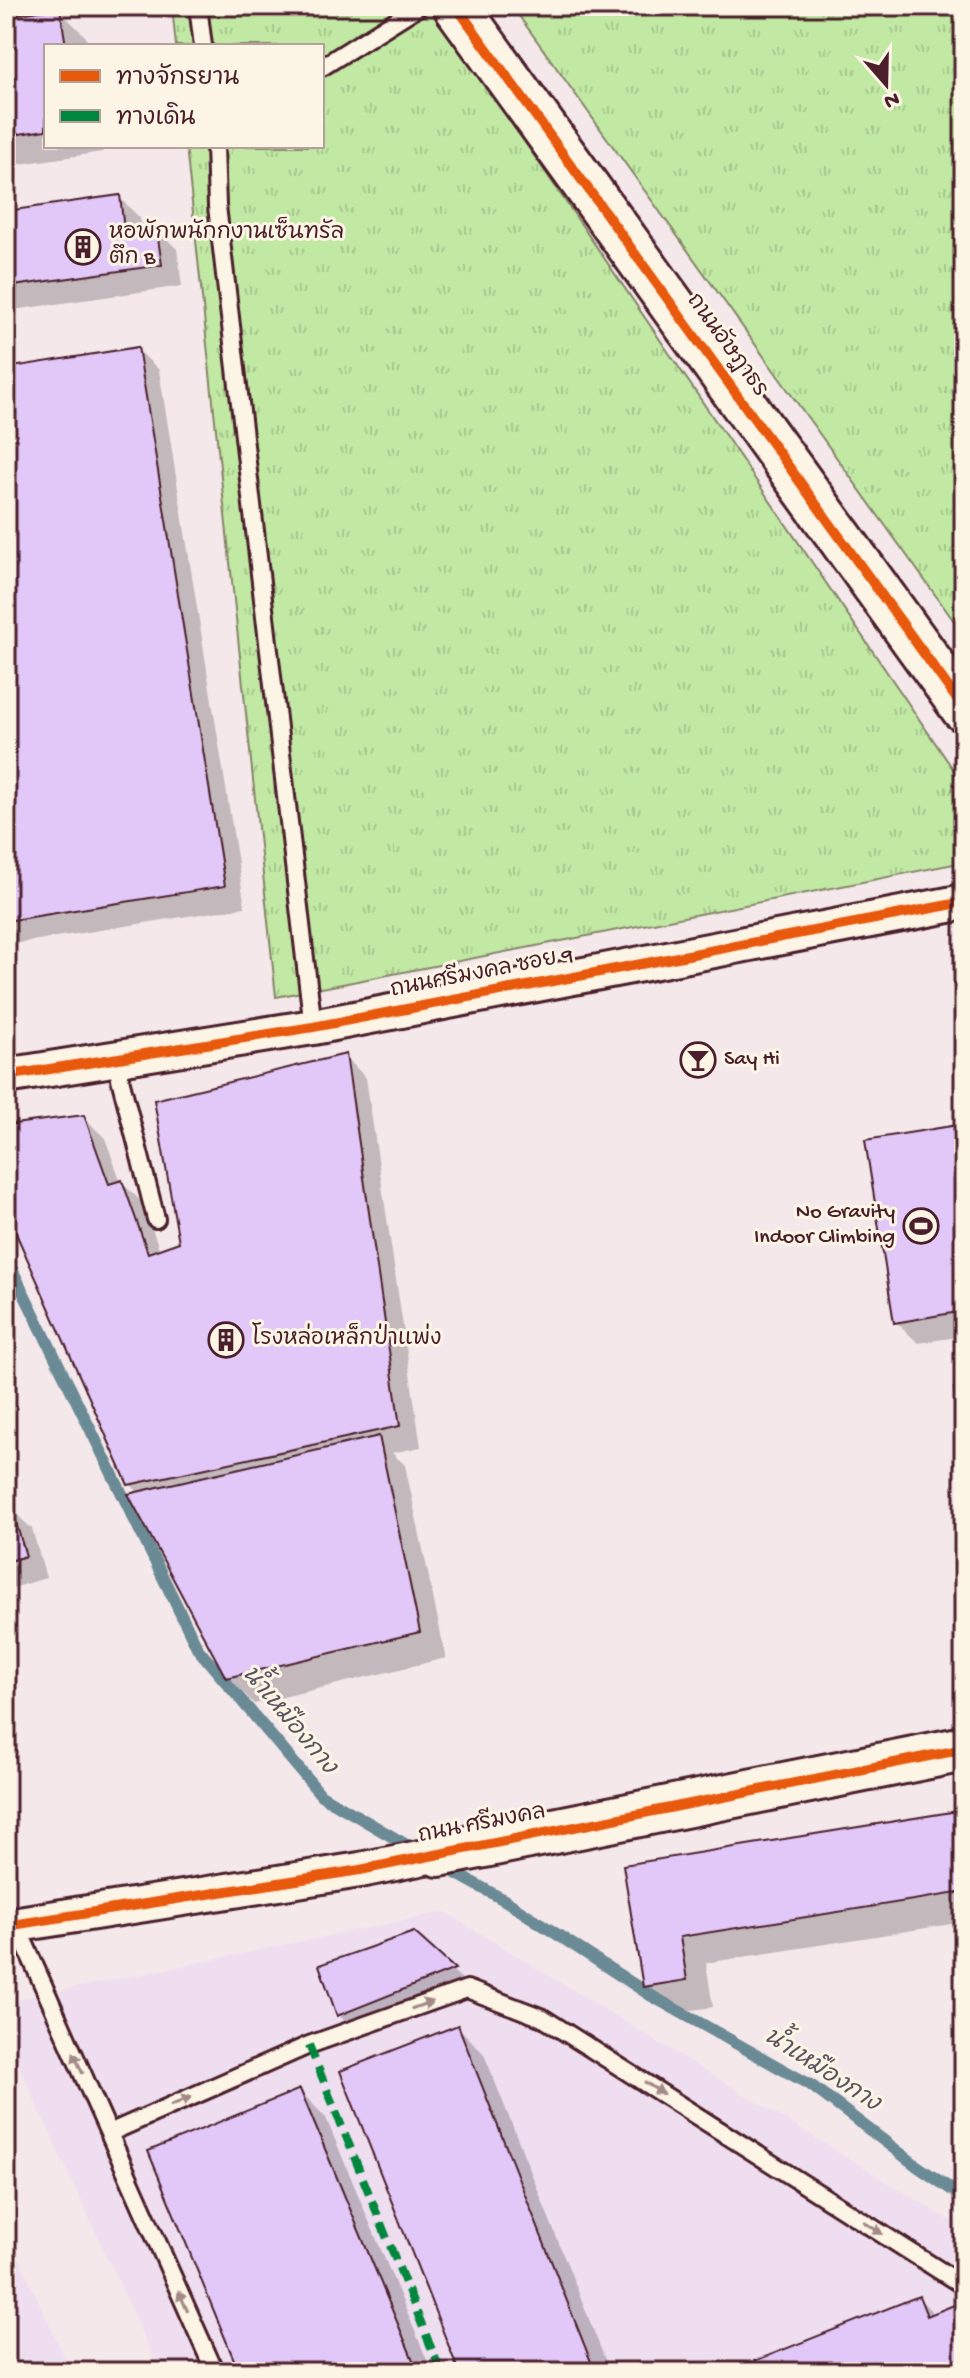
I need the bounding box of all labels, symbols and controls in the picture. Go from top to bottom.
legend [44,44,324,148]
north arrow [846,44,926,124]
text: ทางจักรยาน [116,63,239,94]
text: N [880,84,903,114]
text: ทางเดิน [116,102,196,134]
place label: หอพักพนักกงานเซ็นทรัล ตึก B [109,216,344,272]
building icon: หอพักพนักกงานเซ็นทรัล ตึก B [64,228,102,266]
street label: ถนนอัษฎาธร [680,288,775,403]
street label: ถนนศรีมงคล ซอย 9 [388,940,576,1004]
bar icon: Say Hi [679,1041,717,1079]
place label: Say Hi [724,1047,780,1073]
place label: No Gravity Indoor Climbing [754,1200,895,1251]
sports icon: No Gravity Indoor Climbing [902,1207,940,1245]
building icon: โรงหล่อเหล็กป่าแพ่ง [207,1321,245,1359]
place label: โรงหล่อเหล็กป่าแพ่ง [252,1322,441,1353]
water label: น้ำเหมืองกาง [234,1654,351,1782]
street label: ถนน ศรีมงคล [415,1796,548,1850]
one-way arrow [410,1998,434,2011]
water label: น้ำเหมืองกาง [757,2014,892,2120]
one-way arrow [72,2051,85,2075]
one-way arrow [643,2081,665,2095]
one-way arrow [169,2095,193,2108]
one-way arrow [862,2220,884,2234]
one-way arrow [177,2289,190,2312]

